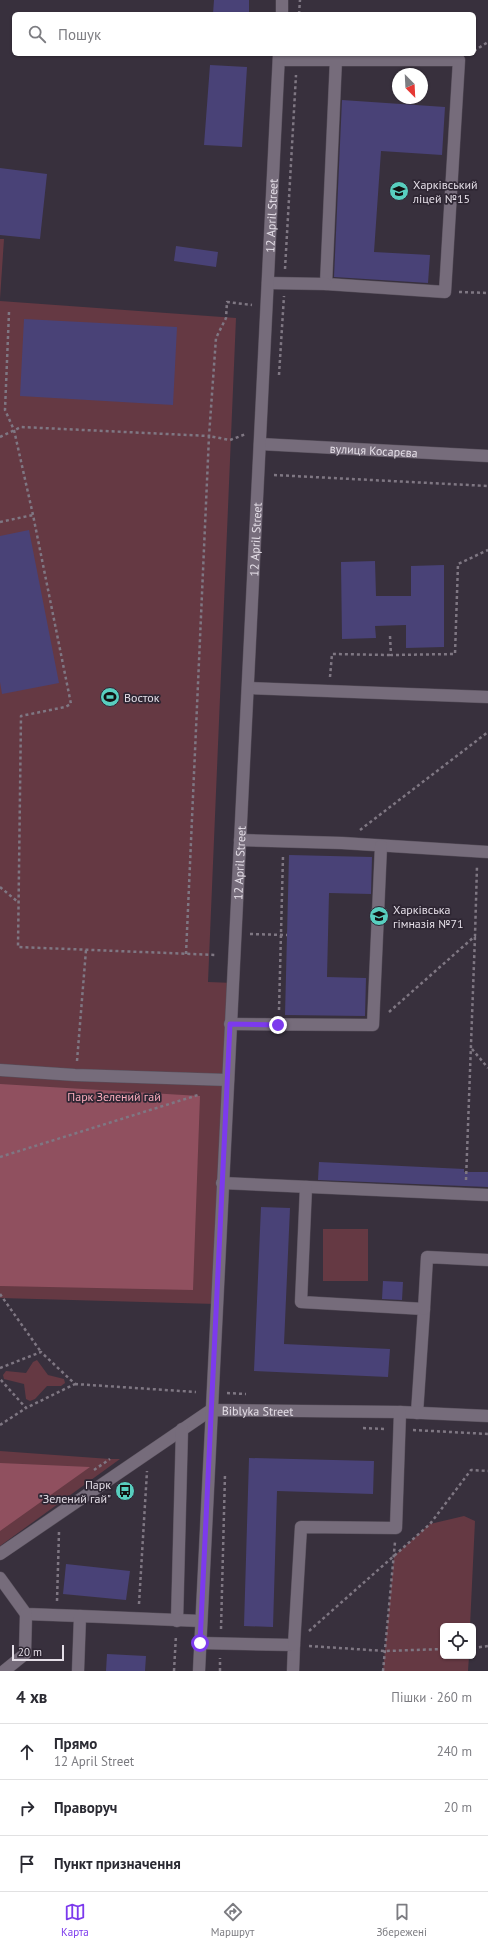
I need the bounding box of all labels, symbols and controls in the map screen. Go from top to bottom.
search box [12,12,476,56]
icon: search [26,23,48,45]
text: Пошук [58,25,101,44]
north arrow [392,68,428,104]
place label: Харківський ліцей №15 [412,177,478,206]
street label: 12 April Street [262,178,280,253]
school or university icon: Харківський ліцей №15 [388,180,410,202]
street label: вулиця Косарєва [329,440,418,460]
street label: 12 April Street [246,502,264,577]
sports icon: Восток [99,686,121,708]
place label: Восток [124,690,160,705]
street label: 12 April Street [230,826,248,900]
place label: Харківська гімназія №71 [393,902,464,931]
school or university icon: Харківська гімназія №71 [368,905,390,927]
route end [269,1016,287,1034]
park label: Парк Зелений гай [67,1089,161,1104]
street label: Biblyka Street [222,1403,293,1418]
place label: Парк "Зелений гай" [39,1477,111,1506]
bus stop icon: Парк "Зелений гай" [114,1480,136,1502]
map controls [440,1623,476,1659]
button: locate [440,1623,476,1659]
route start [191,1634,209,1652]
scale bar [12,1643,64,1662]
text: 20 m [18,1645,42,1659]
text: 4 хв [16,1686,47,1708]
text: Пішки · 260 m [391,1689,472,1706]
text: Прямо [54,1734,97,1753]
icon: ahead [16,1741,38,1763]
text: 240 m [437,1743,472,1760]
text: 12 April Street [54,1753,134,1770]
icon: right [16,1797,38,1819]
text: Праворуч [54,1798,117,1817]
text: 20 m [444,1799,472,1816]
icon: arrive [16,1853,38,1875]
text: Пункт призначення [54,1854,181,1873]
tab: Карта [61,1901,89,1939]
tab: Маршрут [211,1901,254,1939]
tab: Збережені [376,1901,427,1939]

